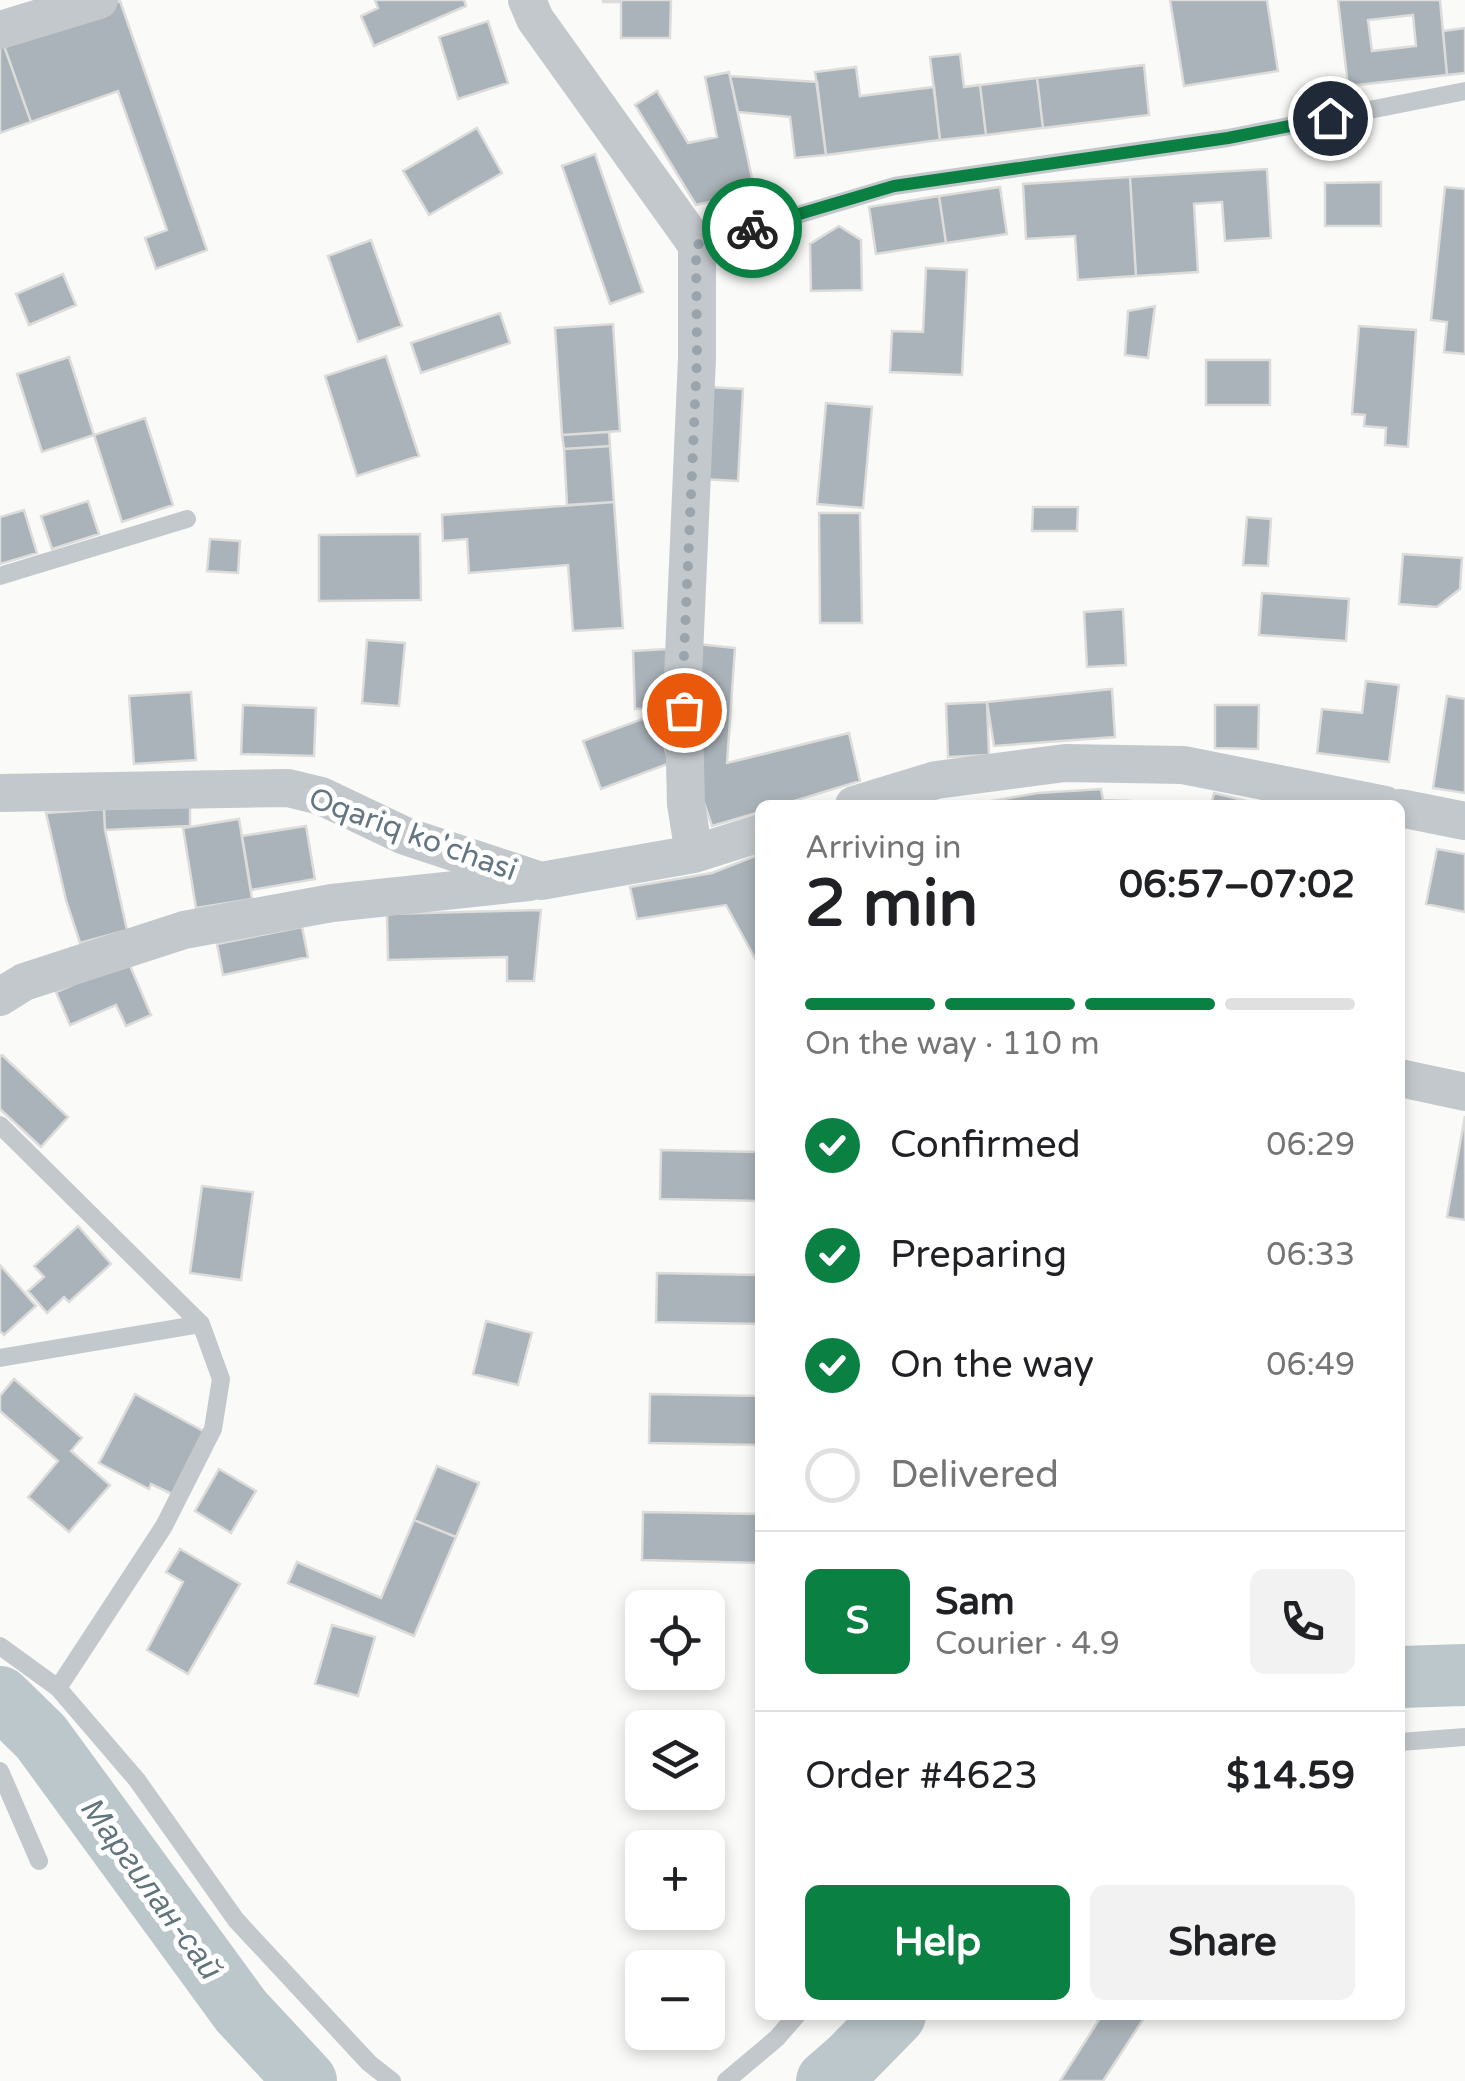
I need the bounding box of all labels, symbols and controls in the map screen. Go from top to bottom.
pin [1288,76,1373,161]
icon: home [1303,91,1358,146]
courier [702,178,802,278]
icon: bike [725,201,780,256]
pin [642,668,727,753]
icon: bag [657,683,712,738]
street label: Oqariq ko'chasi [304,780,522,889]
text: Arriving in [805,829,962,867]
text: 06:57–07:02 [1119,862,1355,908]
text: 2 min [805,865,978,944]
text: On the way · 110 m [805,1025,1100,1063]
icon: check [805,1118,860,1173]
text: Confirmed [890,1122,1081,1168]
text: 06:29 [1266,1126,1355,1164]
icon: check [805,1228,860,1283]
text: Preparing [890,1232,1067,1278]
text: 06:33 [1266,1236,1355,1274]
icon: check [805,1338,860,1393]
text: On the way [890,1342,1094,1388]
text: 06:49 [1266,1346,1355,1384]
text: Delivered [890,1452,1059,1498]
button: phone [1250,1569,1355,1674]
text: Sam [935,1579,1015,1625]
map controls [625,1590,725,2050]
button: locate [625,1590,725,1690]
text: S [846,1598,869,1644]
text: Courier · 4.9 [935,1625,1120,1663]
button: layers [625,1710,725,1810]
text: Order #4623 [805,1753,1038,1799]
text: $14.59 [1226,1753,1355,1799]
water label: Маргилан-сай [73,1792,230,1988]
button: + [625,1830,725,1930]
button: Help [805,1885,1070,2000]
button: Share [1090,1885,1355,2000]
button: − [625,1950,725,2050]

